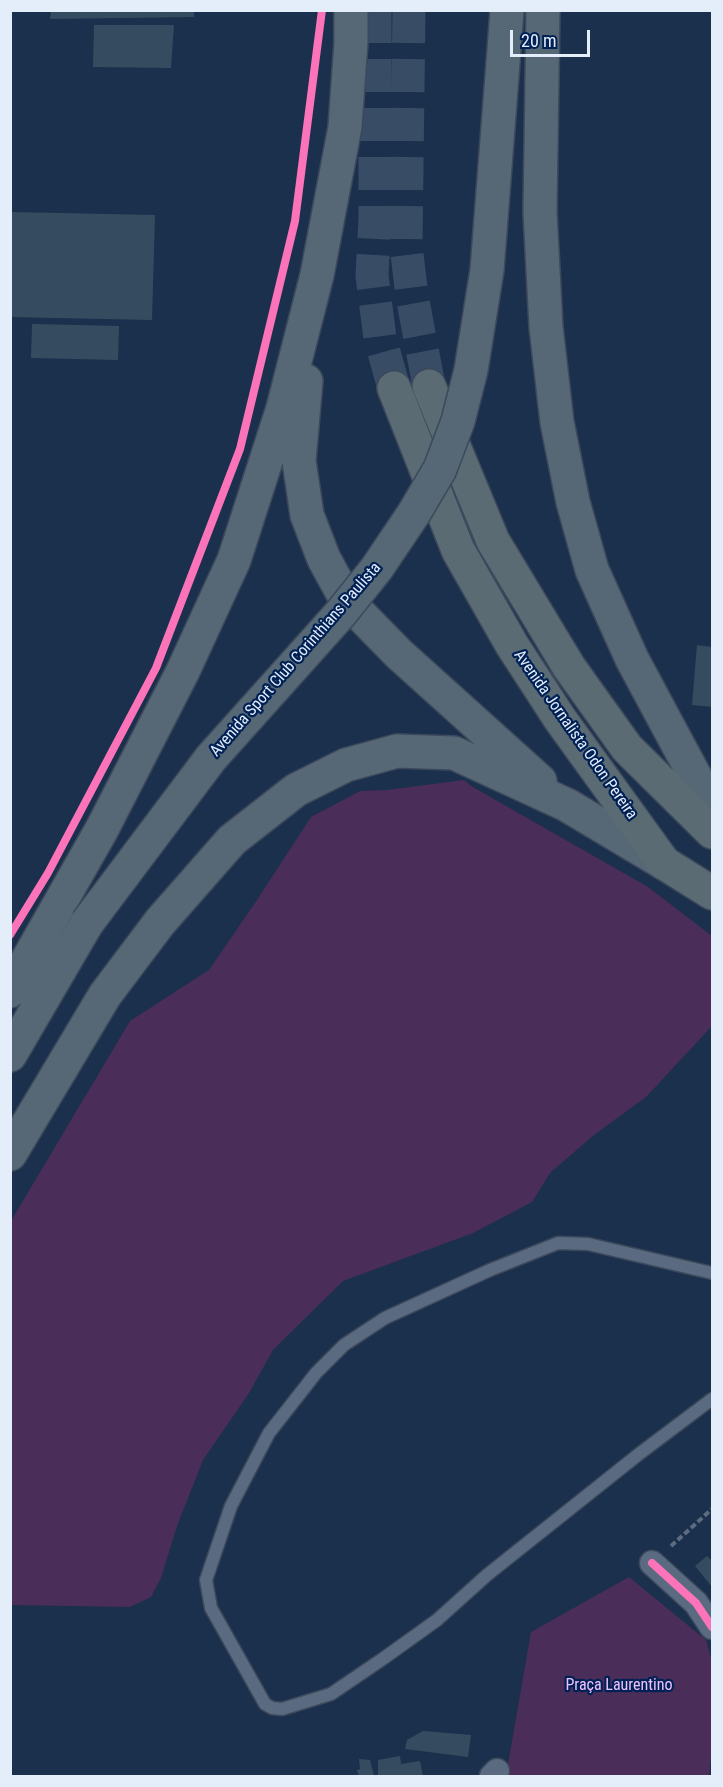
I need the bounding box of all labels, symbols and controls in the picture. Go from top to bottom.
scale bar [513,18,592,56]
text: 20 m [521,30,556,51]
street label: Avenida Sport Club Corinthians Paulista [206,559,386,761]
street label: Avenida Jornalista Odon Pereira [509,647,641,823]
park label: Praça Laurentino [566,1676,672,1696]

